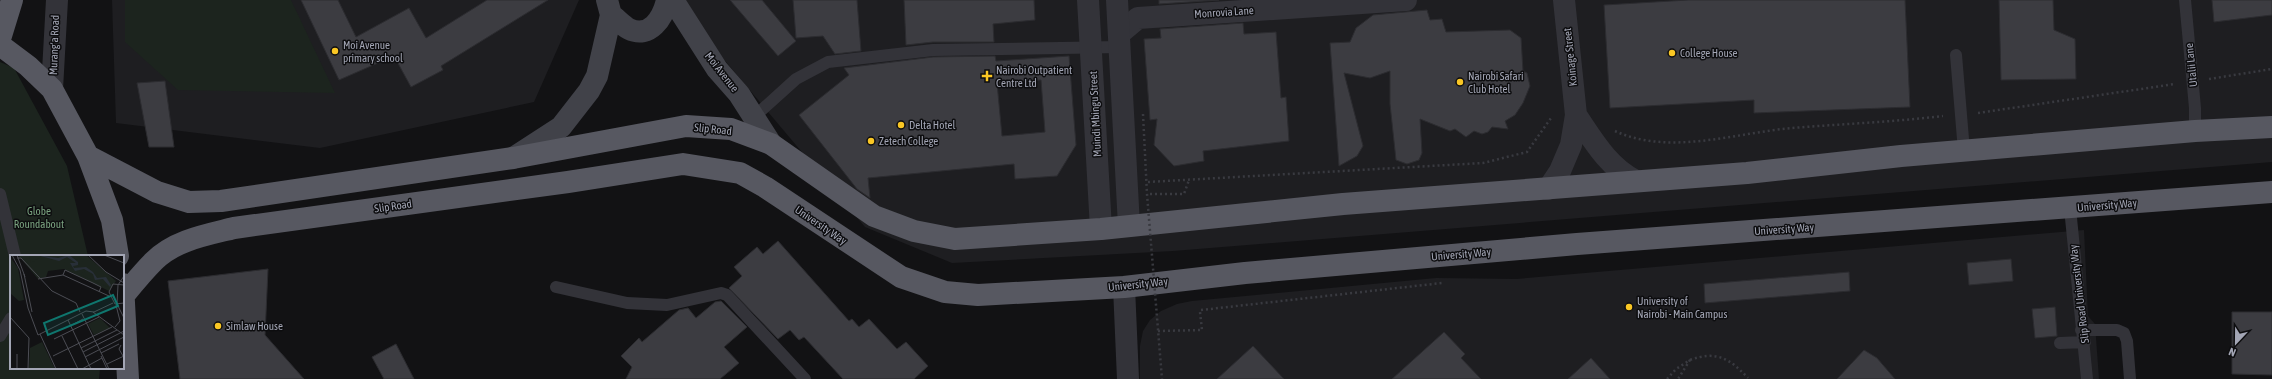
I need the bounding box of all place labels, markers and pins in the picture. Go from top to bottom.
place label: Moi Avenue primary school [343,39,403,64]
marker: Moi Avenue primary school [330,46,340,56]
place label: College House [1680,47,1738,59]
marker: College House [1667,48,1677,58]
place label: Nairobi Outpatient Centre Ltd [996,64,1072,89]
marker: Nairobi Outpatient Centre Ltd [981,70,993,82]
place label: Nairobi Safari Club Hotel [1468,70,1523,95]
marker: Nairobi Safari Club Hotel [1455,77,1465,87]
place label: Delta Hotel [909,119,955,131]
marker: Delta Hotel [896,120,906,130]
place label: Zetech College [879,135,938,147]
marker: Zetech College [866,136,876,146]
place label: University of Nairobi - Main Campus [1637,295,1727,320]
marker: University of Nairobi - Main Campus [1624,302,1634,312]
place label: Simlaw House [226,320,283,332]
marker: Simlaw House [213,321,223,331]

